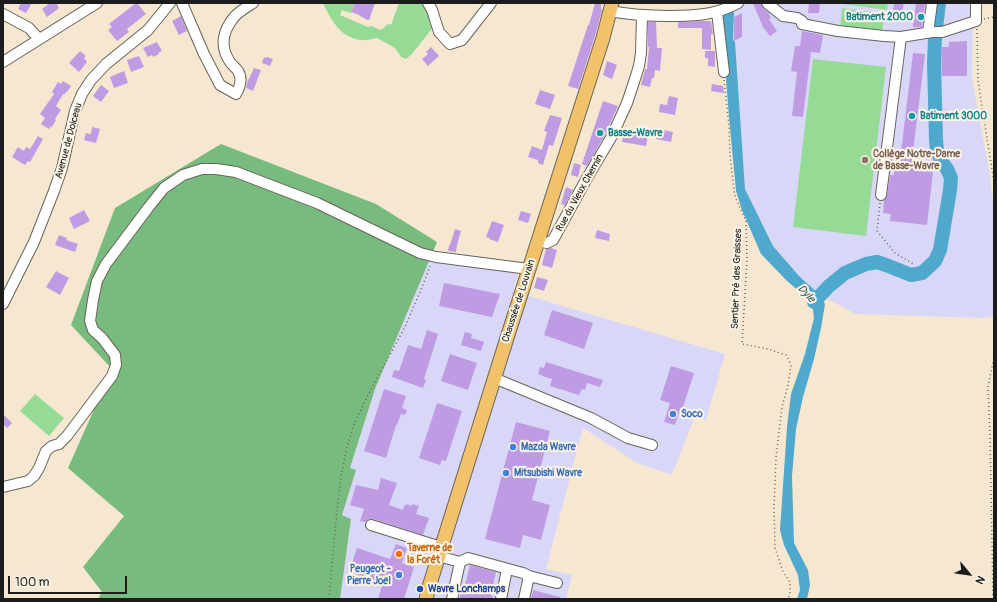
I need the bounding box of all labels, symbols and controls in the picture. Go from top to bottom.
place label: Batiment 2000 [846,11,913,23]
marker: Batiment 2000 [916,12,926,22]
street label: Avenue de Doiceau [53,102,85,180]
place label: Batiment 3000 [920,110,987,122]
marker: Batiment 3000 [907,111,917,121]
place label: Basse-Wavre [608,127,662,139]
marker: Basse-Wavre [595,128,605,138]
place label: Collège Notre-Dame de Basse-Wavre [873,148,960,172]
street label: Rue du Vieux Chemin [554,152,606,234]
marker: Collège Notre-Dame de Basse-Wavre [860,155,870,165]
street label: Sentier Pré des Graisses [729,229,745,329]
street label: Chaussée de Louvain [500,258,538,344]
water label: Dyle [794,282,818,306]
place label: Soco [681,408,703,420]
marker: Soco [668,409,678,419]
place label: Mazda Wavre [521,441,576,453]
marker: Mazda Wavre [508,442,518,452]
place label: Mitsubishi Wavre [514,467,582,479]
marker: Mitsubishi Wavre [501,468,511,478]
place label: Taverne de la Forêt [407,542,452,566]
marker: Taverne de la Forêt [394,549,404,559]
north arrow [949,554,989,594]
place label: Peugeot - Pierre Joël [347,563,391,586]
scale bar [10,568,129,594]
marker: Peugeot - Pierre Joël [394,570,404,580]
text: N [972,574,987,586]
text: 100 m [15,575,49,590]
place label: Wavre Lonchamps [428,583,505,595]
marker: Wavre Lonchamps [415,584,425,594]

